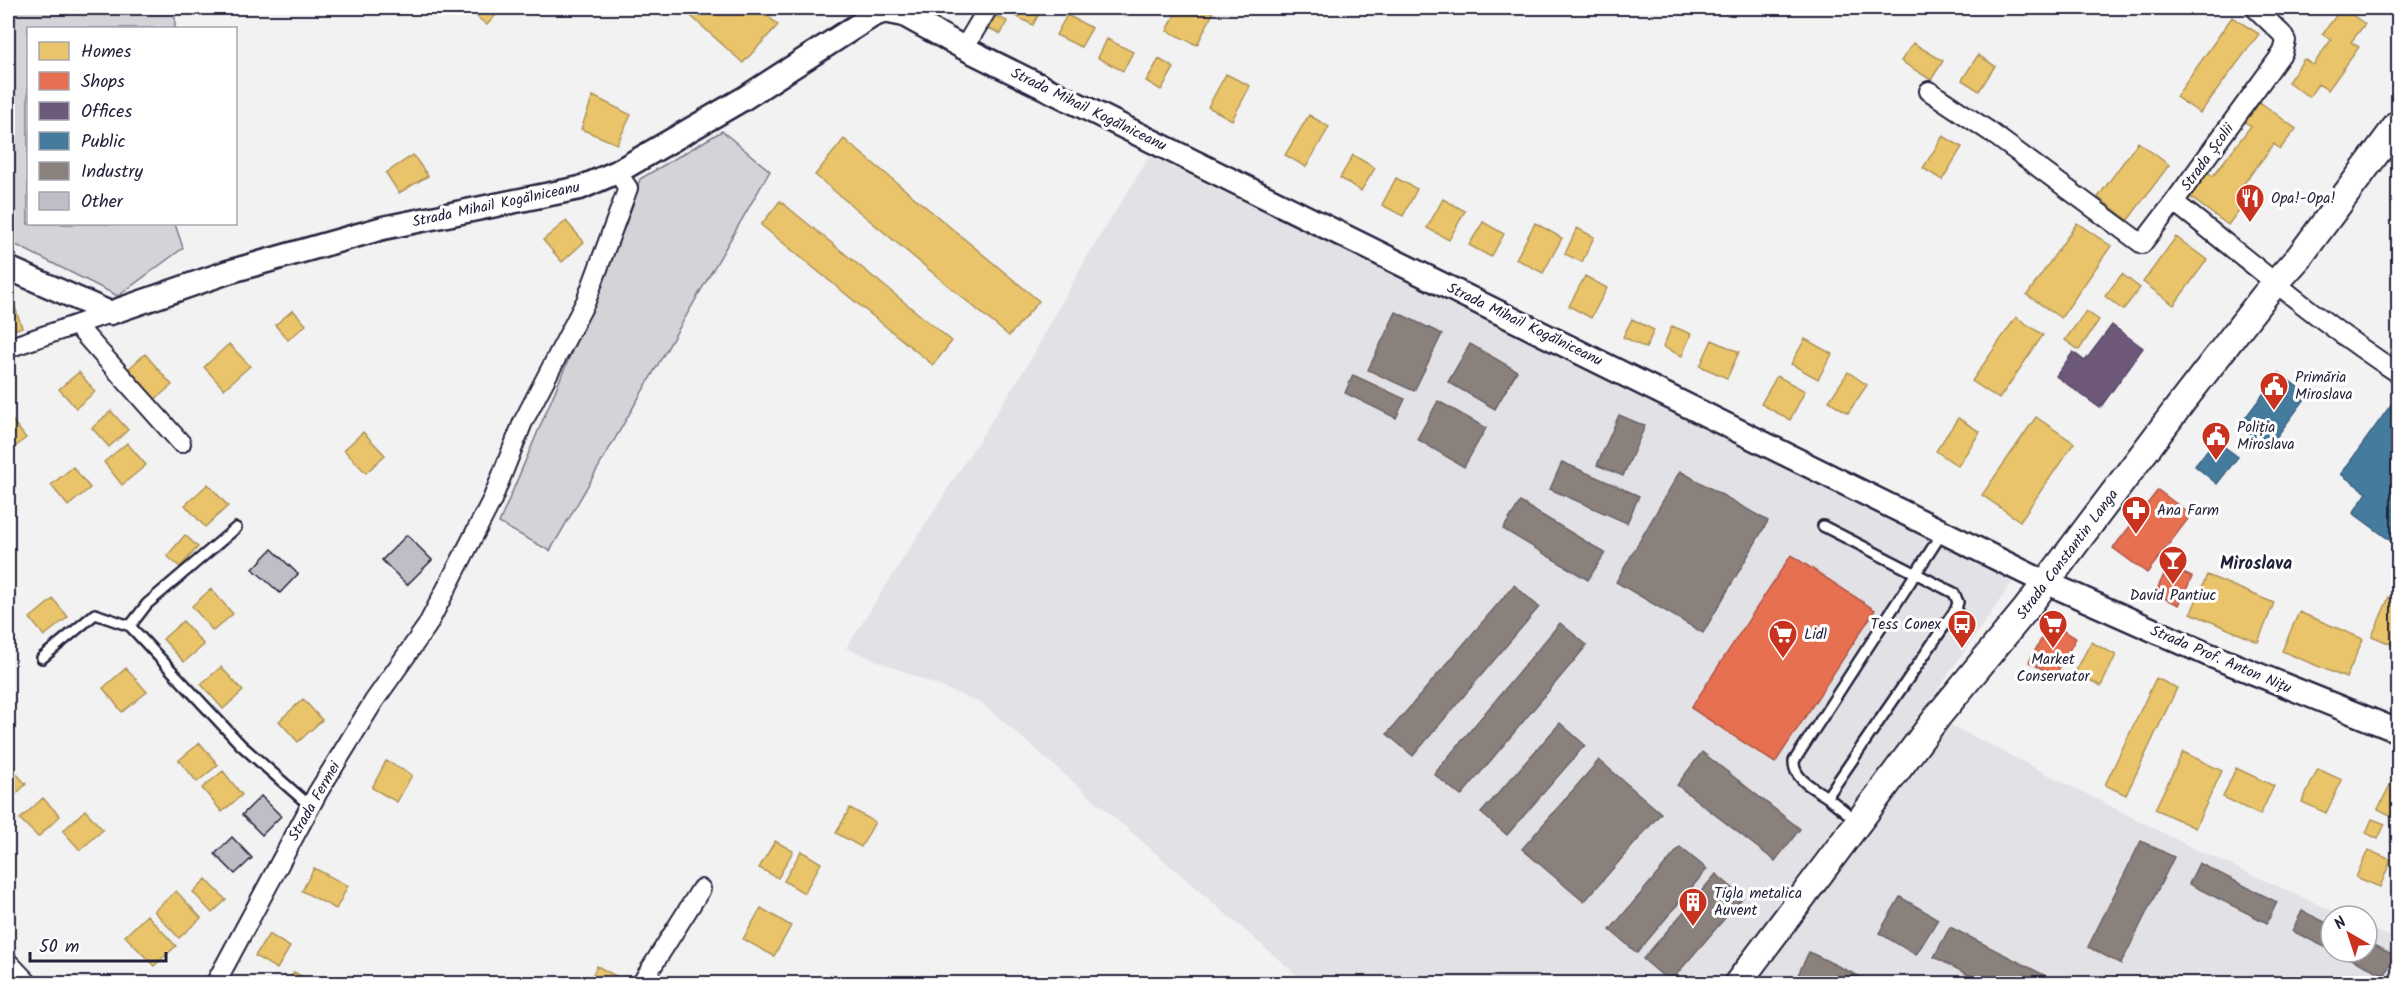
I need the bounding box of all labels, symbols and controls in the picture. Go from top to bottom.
legend [27,27,237,225]
text: Homes [81,38,132,67]
street label: Strada Mihail Kogălniceanu [1007,62,1171,158]
text: Shops [81,68,125,97]
text: Offices [81,98,132,127]
street label: Strada Școlii [2175,118,2241,196]
text: Public [81,128,126,157]
text: Industry [81,158,143,187]
street label: Strada Mihail Kogălniceanu [410,175,582,234]
restaurant icon: Opa!-Opa! [2234,182,2266,224]
place label: Opa!-Opa! [2271,187,2336,211]
text: Other [81,188,124,217]
street label: Strada Mihail Kogălniceanu [1443,277,1607,373]
place label: Primăria Miroslava [2295,366,2353,407]
public building icon: Primăria Miroslava [2258,370,2290,412]
place label: Poliția Miroslava [2237,416,2295,457]
public building icon: Poliția Miroslava [2200,420,2232,462]
street label: Strada Constantin Langa [2011,484,2125,625]
pharmacy icon: Ana Farm [2120,494,2152,536]
place label: Ana Farm [2157,499,2219,523]
bar icon: David Pantiuc [2157,544,2189,586]
district label: Miroslava [2220,550,2292,579]
place label: David Pantiuc [2130,584,2217,608]
bus stop icon: Tess Conex [1946,608,1978,650]
supermarket icon: Market Conservator [2037,608,2069,650]
place label: Tess Conex [1870,613,1942,637]
supermarket icon: Lidl [1767,618,1799,660]
street label: Strada Prof. Anton Nițu [2146,619,2295,701]
place label: Lidl [1804,623,1827,647]
place label: Market Conservator [2017,648,2090,689]
street label: Strada Fermei [282,756,348,846]
place label: Tigla metalica Auvent [1714,882,1802,923]
building icon: Tigla metalica Auvent [1677,886,1709,928]
north arrow [2319,904,2379,964]
text: N [2329,911,2352,936]
scale bar [30,925,166,963]
text: 50 m [39,933,79,962]

